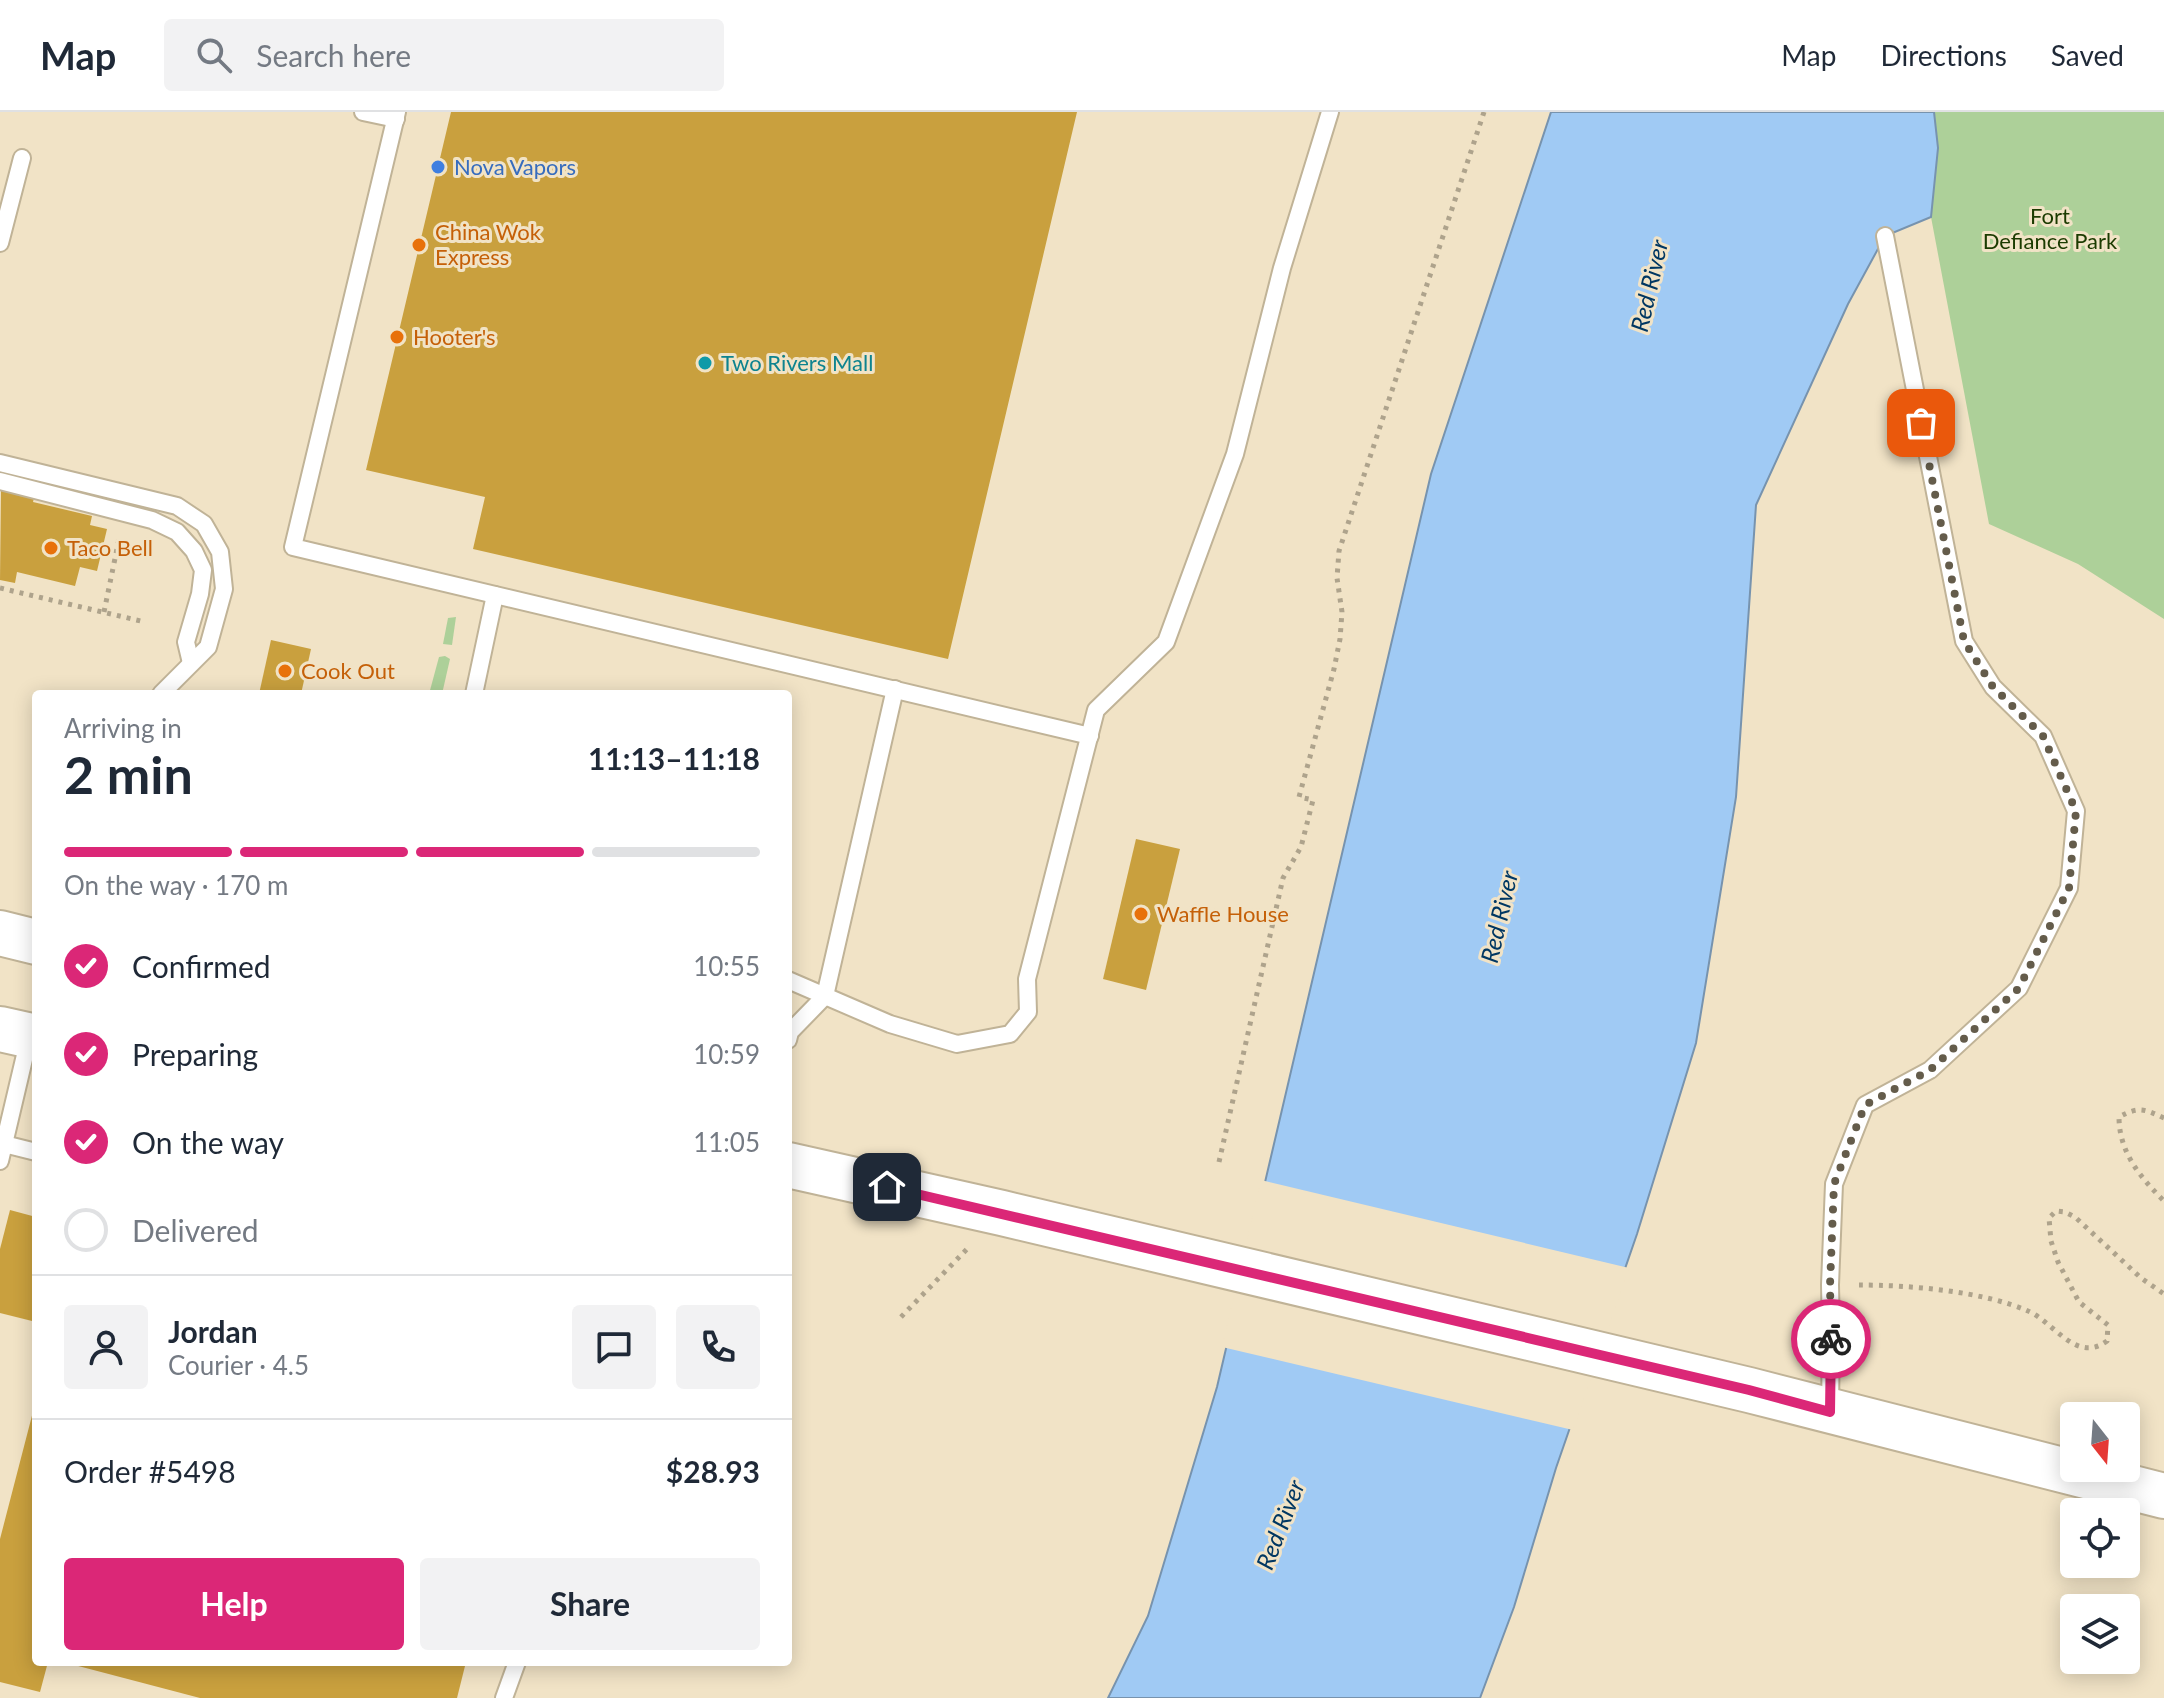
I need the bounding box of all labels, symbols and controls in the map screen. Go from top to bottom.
search box [164,19,724,91]
text: Map [40,32,116,78]
icon: search [192,33,236,77]
text: Search here [256,37,411,73]
text: Map [1781,38,1836,72]
text: Directions [1880,38,2007,72]
text: Saved [2051,38,2124,72]
place label: Nova Vapors [454,153,576,180]
marker: Nova Vapors [429,158,447,176]
park label: Fort Defiance Park [1983,202,2118,254]
place label: China Wok Express [435,218,542,270]
marker: China Wok Express [410,236,428,254]
water label: Red River [1624,236,1673,334]
place label: Hooter's [413,323,496,350]
marker: Hooter's [388,328,406,346]
place label: Two Rivers Mall [721,349,873,376]
marker: Two Rivers Mall [696,354,714,372]
pin [1887,389,1955,457]
icon: bag [1899,401,1943,445]
place label: Taco Bell [67,534,153,561]
marker: Taco Bell [42,539,60,557]
place label: Cook Out [301,657,395,684]
marker: Cook Out [276,662,294,680]
text: Arriving in [64,712,182,744]
text: 11:13–11:18 [588,740,760,776]
text: 2 min [64,743,193,805]
water label: Red River [1474,867,1523,965]
text: On the way · 170 m [64,869,288,901]
place label: Waffle House [1157,900,1289,927]
marker: Waffle House [1132,905,1150,923]
icon: check [64,944,108,988]
text: Confirmed [132,948,271,984]
text: 10:55 [693,950,760,982]
icon: check [64,1032,108,1076]
text: Preparing [132,1036,258,1072]
text: 10:59 [693,1038,760,1070]
icon: check [64,1120,108,1164]
text: On the way [132,1124,284,1160]
text: 11:05 [693,1126,760,1158]
pin [853,1153,921,1221]
icon: home [865,1165,909,1209]
text: Delivered [132,1212,259,1248]
courier [1791,1299,1871,1379]
button: person [64,1305,148,1389]
button: chat [572,1305,656,1389]
button: phone [676,1305,760,1389]
text: Jordan [168,1313,258,1349]
icon: bike [1809,1317,1853,1361]
text: Courier · 4.5 [168,1349,309,1381]
north arrow [2060,1402,2140,1482]
map controls [2060,1402,2140,1674]
text: Order #5498 [64,1453,236,1489]
text: $28.93 [666,1453,760,1489]
water label: Red River [1249,1475,1310,1573]
button: locate [2060,1498,2140,1578]
button: Help [64,1558,404,1650]
button: Share [420,1558,760,1650]
button: layers [2060,1594,2140,1674]

